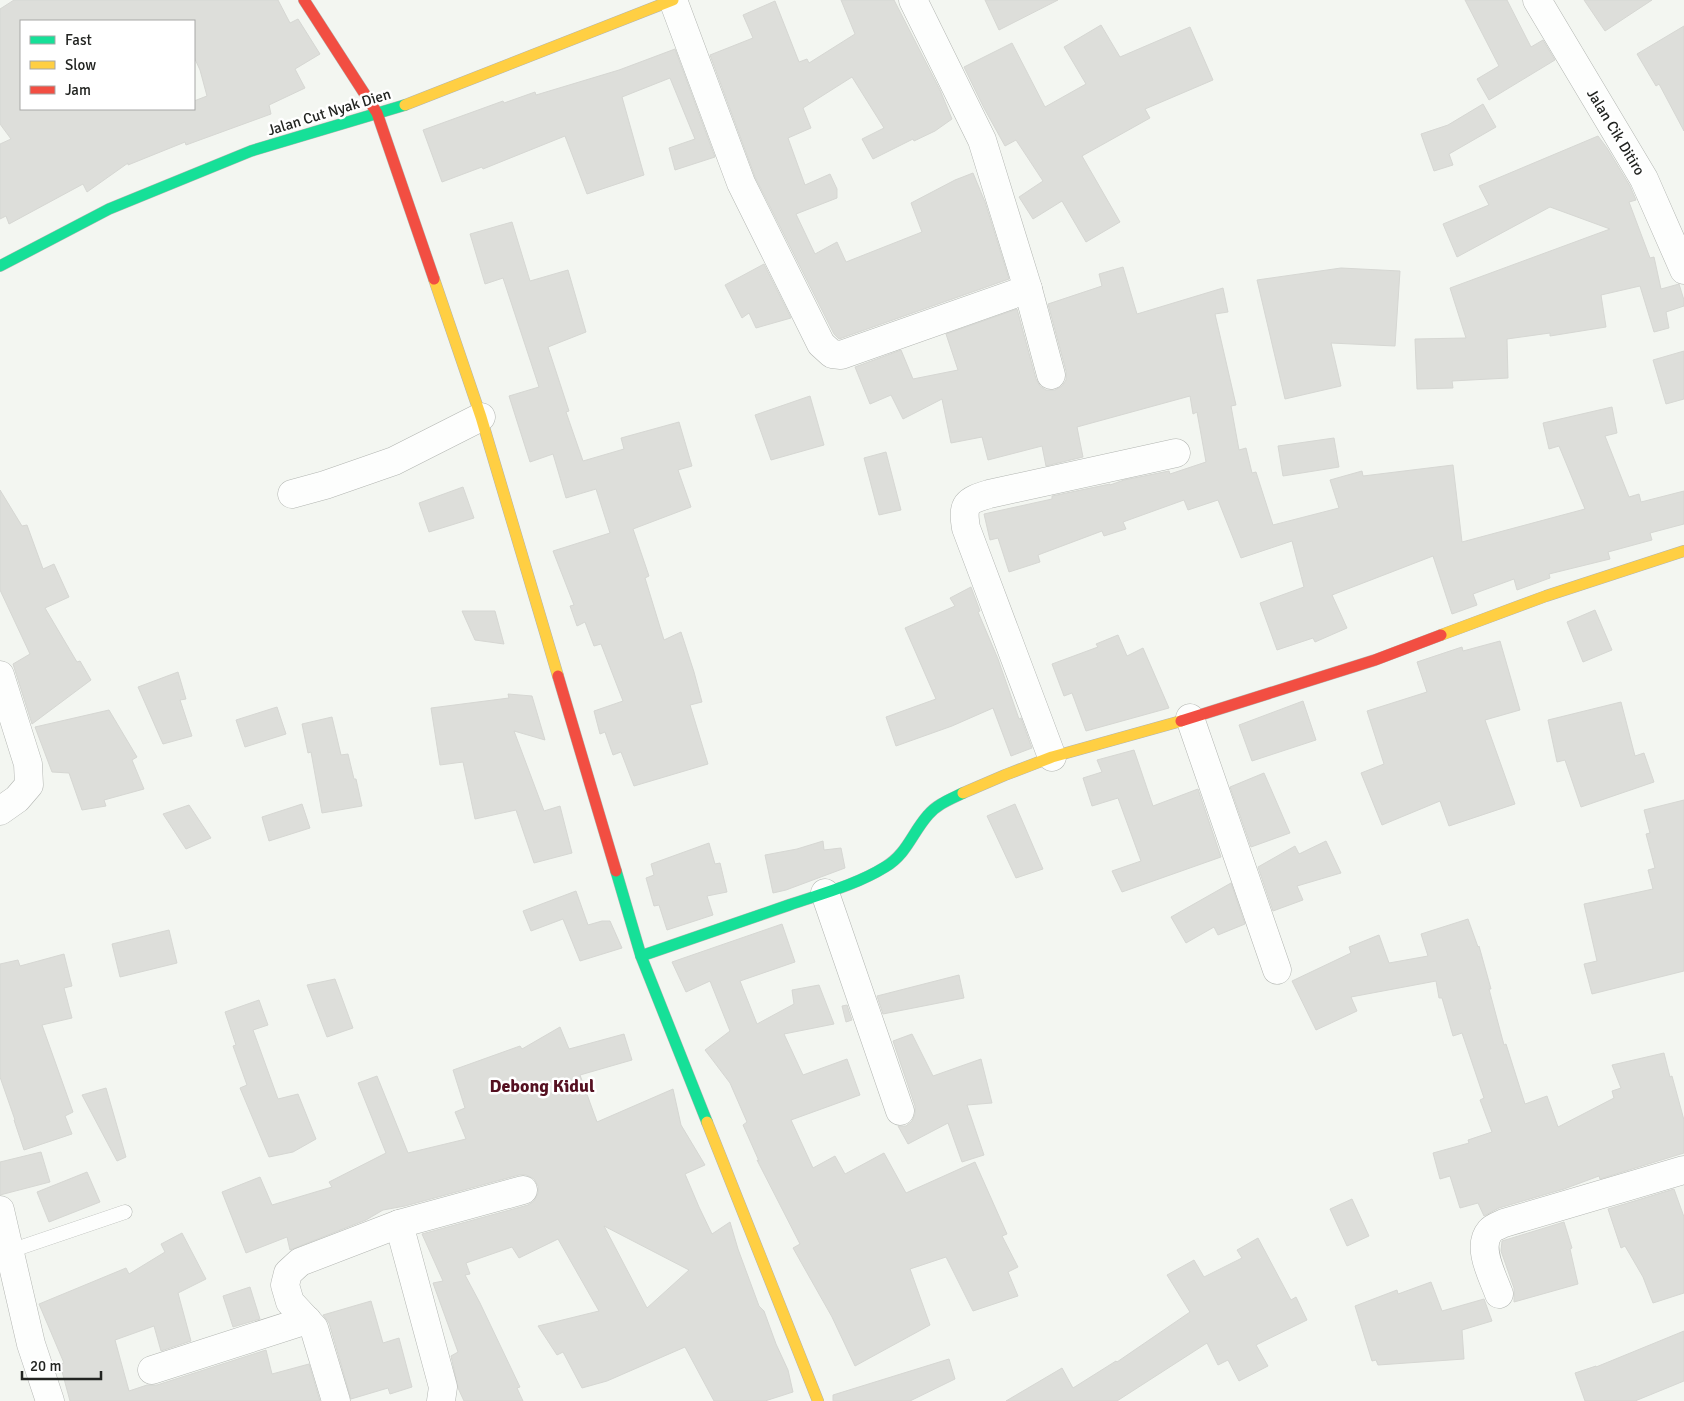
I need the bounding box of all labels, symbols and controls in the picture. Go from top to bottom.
legend [20,20,195,110]
text: Fast [65,31,92,49]
text: Slow [65,56,96,74]
text: Jam [65,81,91,99]
street label: Jalan Cut Nyak Dien [265,85,393,139]
street label: Jalan Cik Ditiro [1583,86,1649,179]
district label: Debong Kidul [489,1075,595,1097]
scale bar [22,1348,101,1380]
text: 20 m [30,1357,61,1375]

